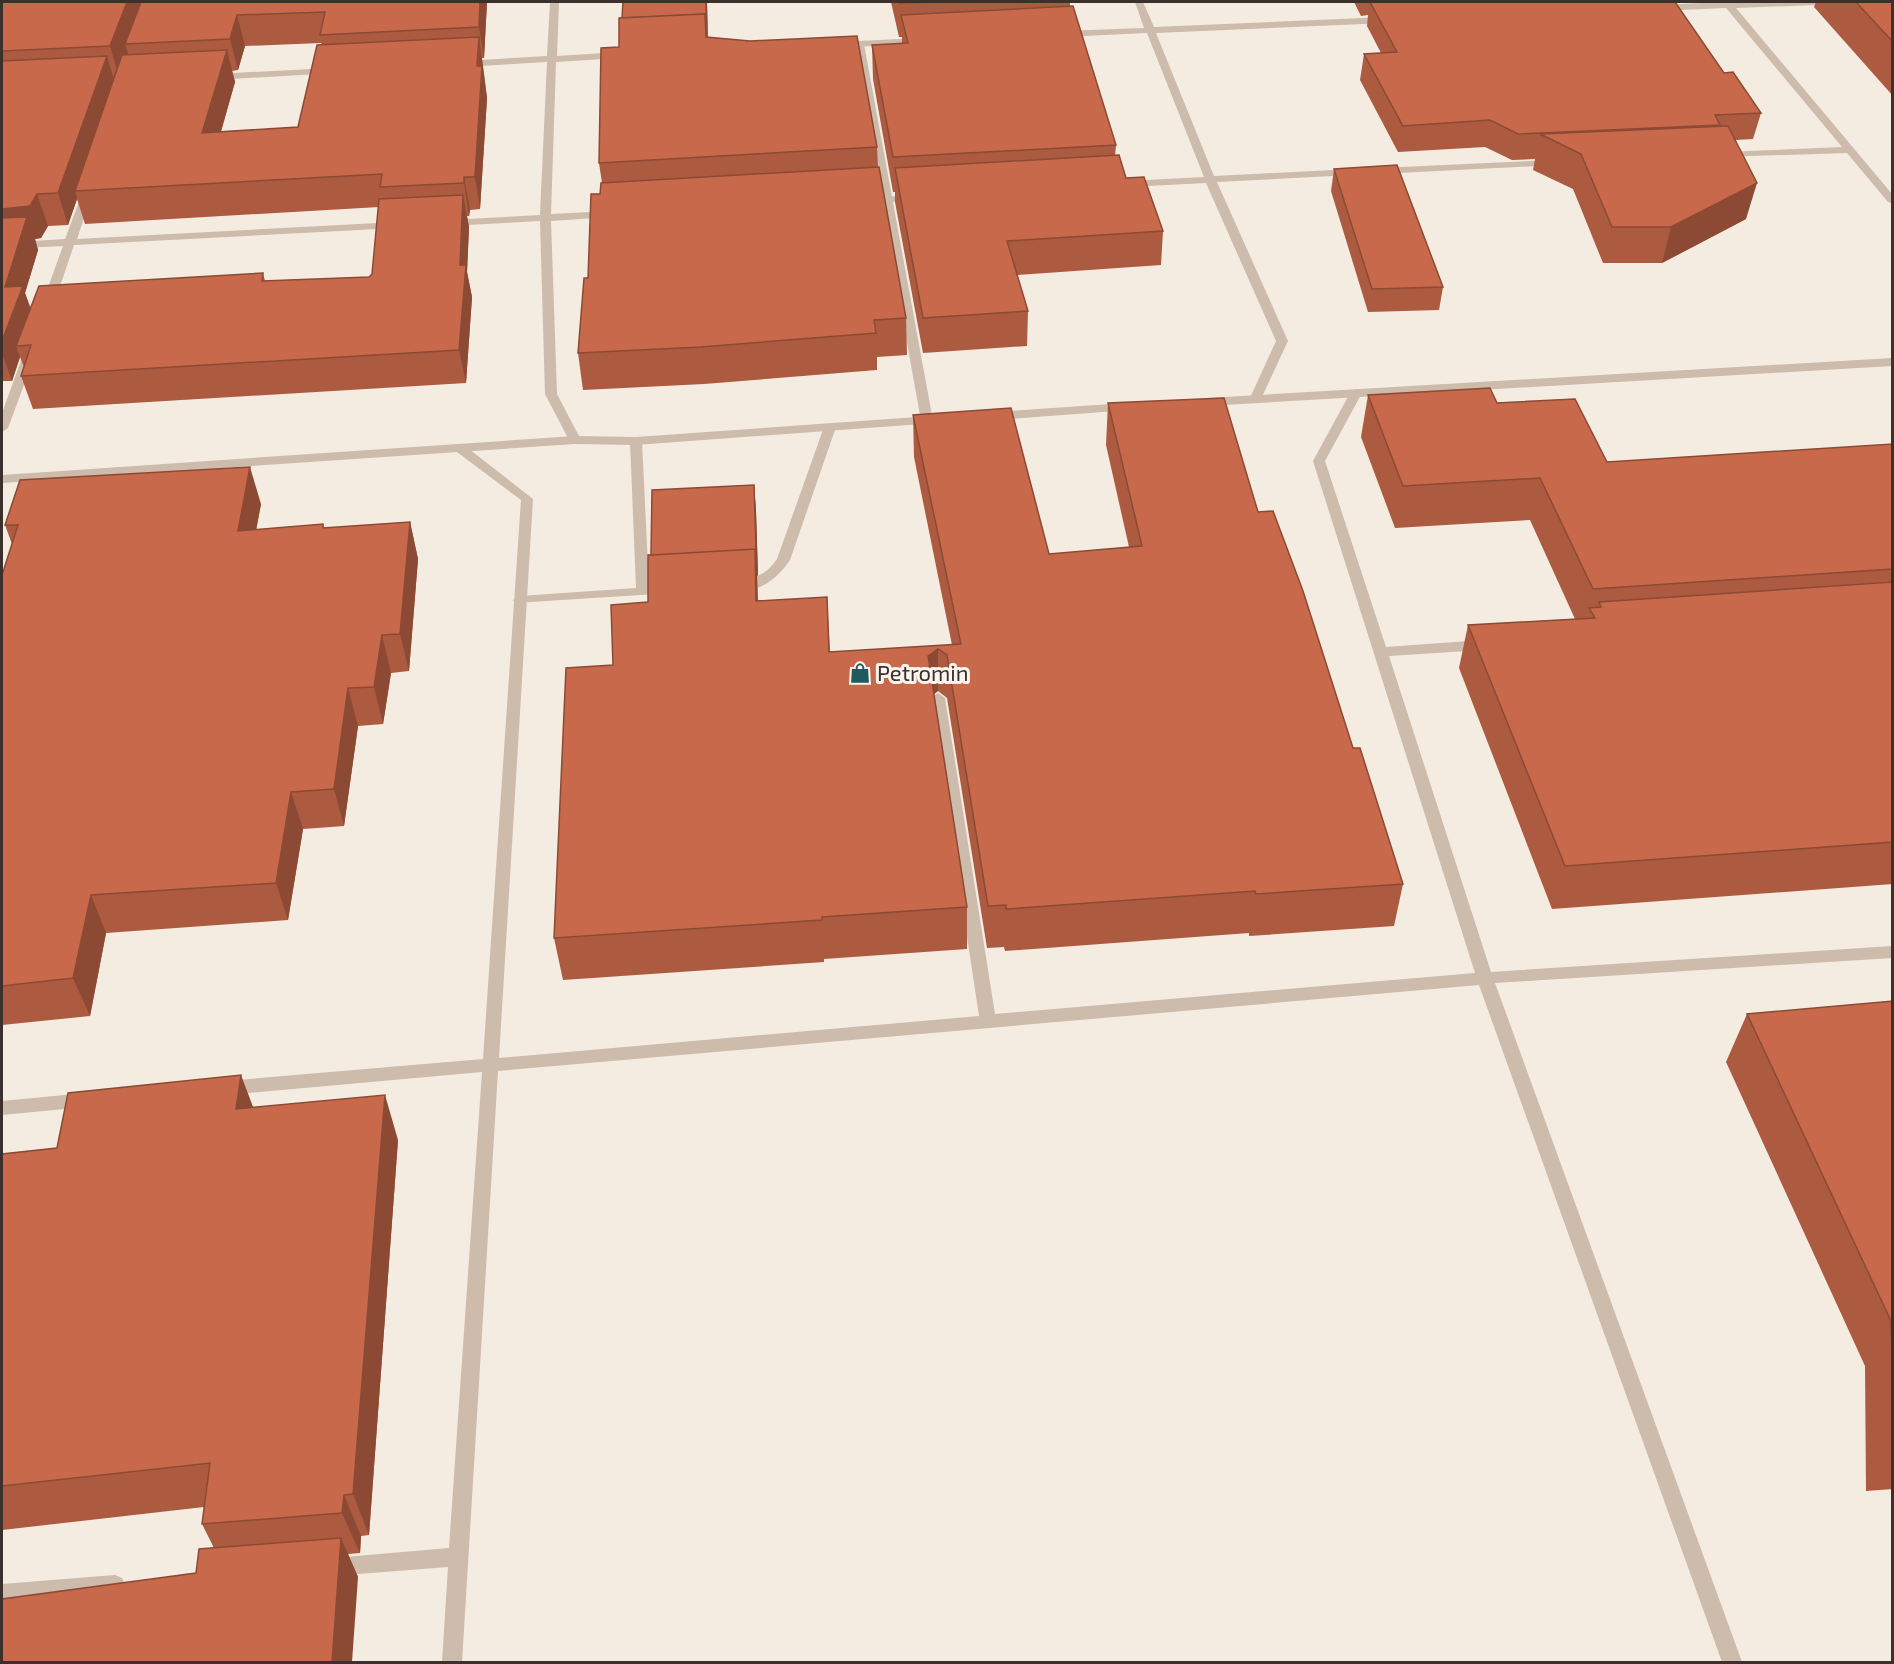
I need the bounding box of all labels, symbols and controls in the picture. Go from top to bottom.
place label: Petromin [877,659,969,685]
shop icon: Petromin [848,661,872,685]

